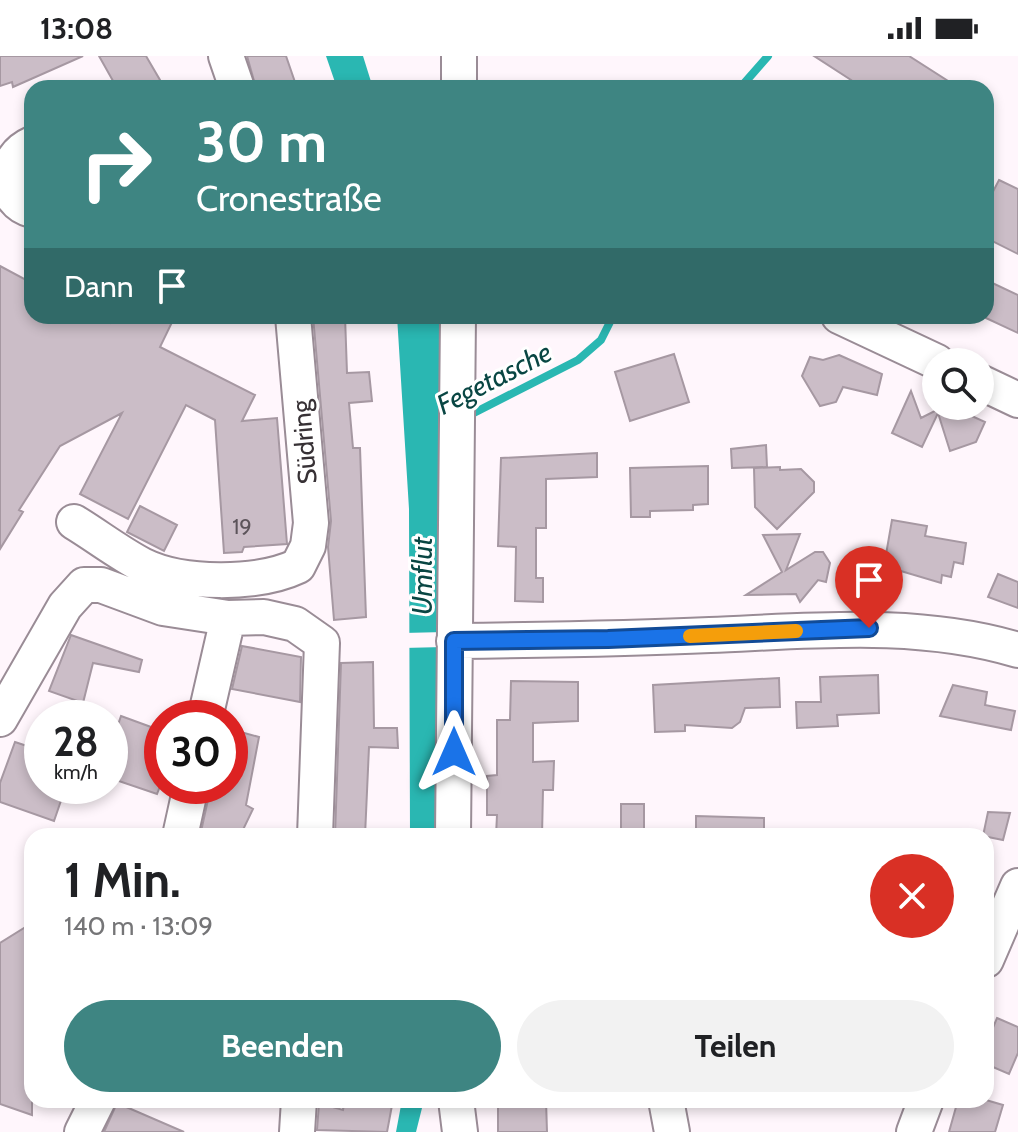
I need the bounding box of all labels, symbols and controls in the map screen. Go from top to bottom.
text: 13:08 [40,10,113,47]
text: 30 m [196,108,327,176]
icon: right [64,112,168,216]
text: Cronestraße [196,176,382,220]
icon: arrive [150,264,194,308]
text: Dann [64,268,134,305]
water label: Fegetasche [431,334,557,421]
map controls [922,348,994,420]
button: search [922,348,994,420]
street label: Südring [284,398,324,485]
house number: 19 [232,513,252,540]
water label: Umflut [405,537,439,615]
pin [835,546,903,628]
icon: arrive [847,558,891,602]
speed limit sign: 30 [144,700,248,804]
position arrow [412,710,496,794]
text: 28 [53,717,99,766]
text: km/h [54,760,98,784]
text: 1 Min. [64,851,181,909]
button: close [870,854,954,938]
text: 140 m · 13:09 [64,910,213,942]
button: Beenden [64,1000,501,1092]
button: Teilen [517,1000,954,1092]

